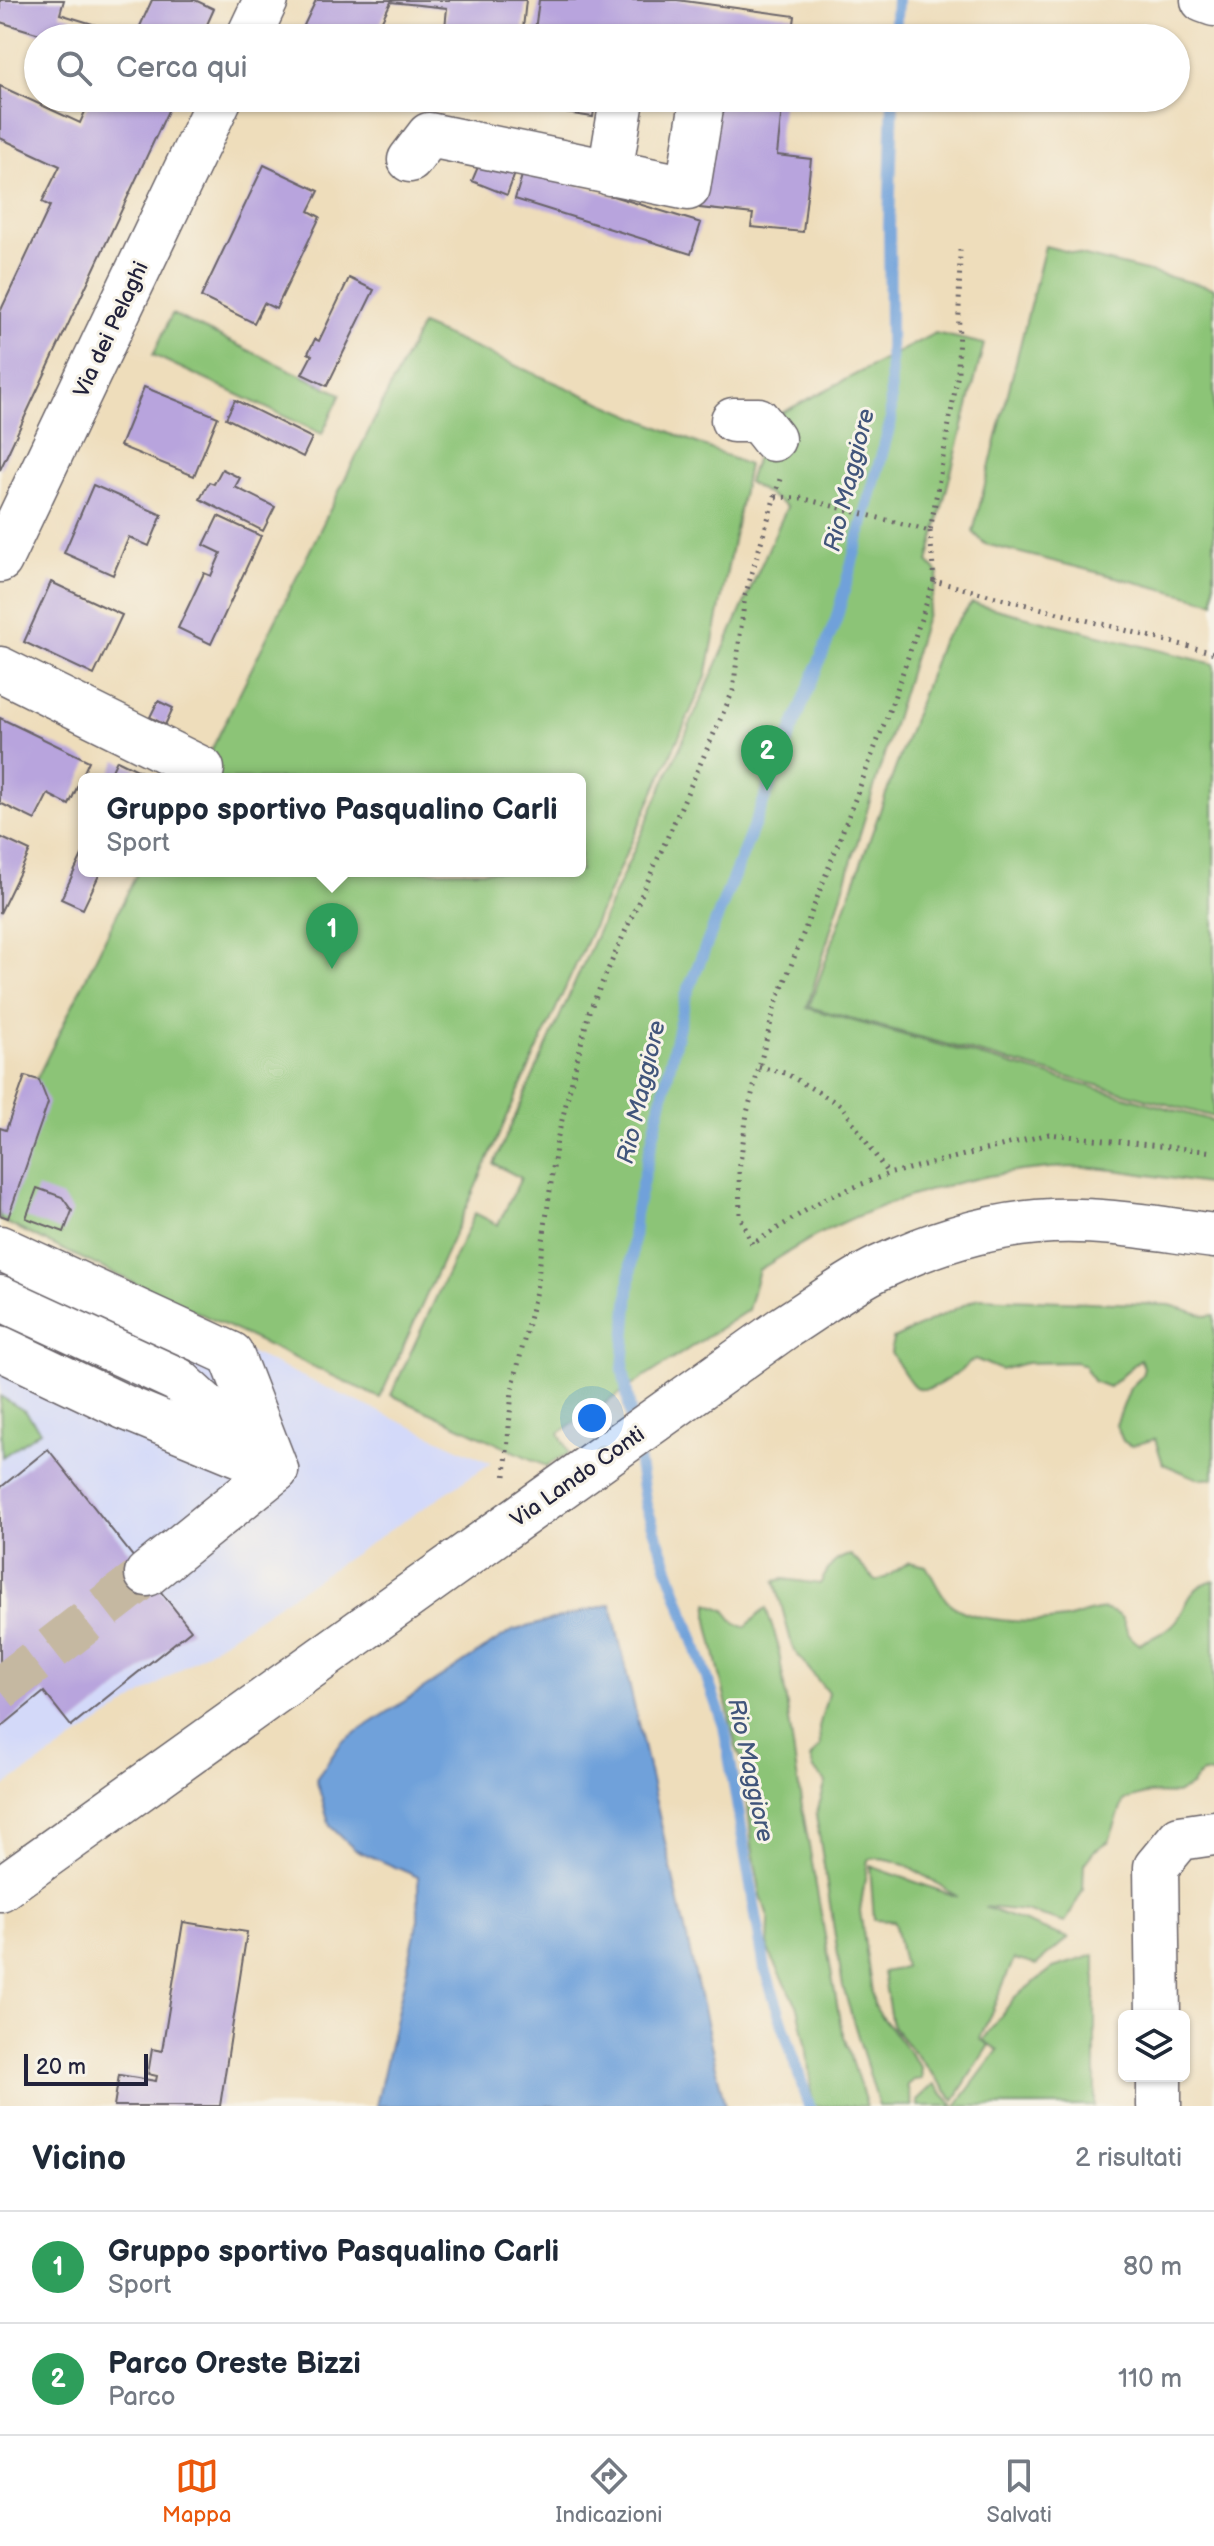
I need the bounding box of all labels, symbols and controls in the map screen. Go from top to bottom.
search box [24,24,1190,112]
icon: search [52,46,96,90]
text: Cerca qui [116,50,248,86]
street label: Via dei Pelaghi [68,257,155,402]
water label: Rio Maggiore [818,406,881,555]
pin: 2 [741,725,793,791]
popup [78,773,586,877]
text: Gruppo sportivo Pasqualino Carli [106,792,558,828]
text: Sport [106,828,170,859]
pin: 1 [306,903,358,969]
water label: Rio Maggiore [611,1018,672,1167]
your location [572,1398,612,1438]
street label: Via Lando Conti [506,1421,650,1533]
water label: Rio Maggiore [721,1696,780,1845]
map controls [1118,2010,1190,2082]
button: layers [1118,2010,1190,2082]
scale bar [24,2050,148,2086]
text: 20 m [36,2054,86,2081]
text: Vicino [32,2138,126,2179]
text: 2 risultati [1075,2143,1182,2174]
text: Gruppo sportivo Pasqualino Carli [108,2234,559,2270]
text: 1 [53,2252,63,2283]
text: 80 m [1123,2252,1182,2283]
text: Sport [108,2270,171,2301]
text: Parco Oreste Bizzi [108,2346,361,2382]
text: 2 [50,2364,66,2395]
text: 110 m [1118,2364,1182,2395]
text: Parco [108,2382,176,2413]
tab: Mappa [162,2454,231,2529]
tab: Indicazioni [556,2454,662,2529]
tab: Salvati [987,2454,1052,2529]

